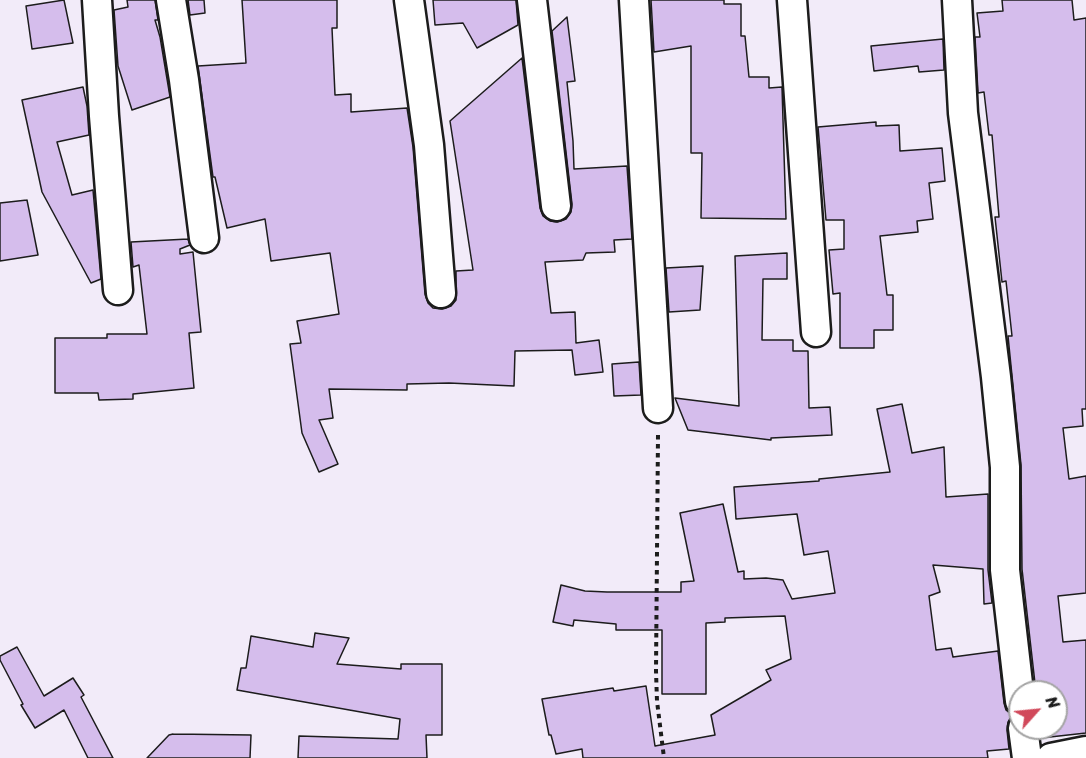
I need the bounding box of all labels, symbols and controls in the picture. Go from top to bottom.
north arrow [1008,680,1068,740]
text: N [1037,691,1068,714]

